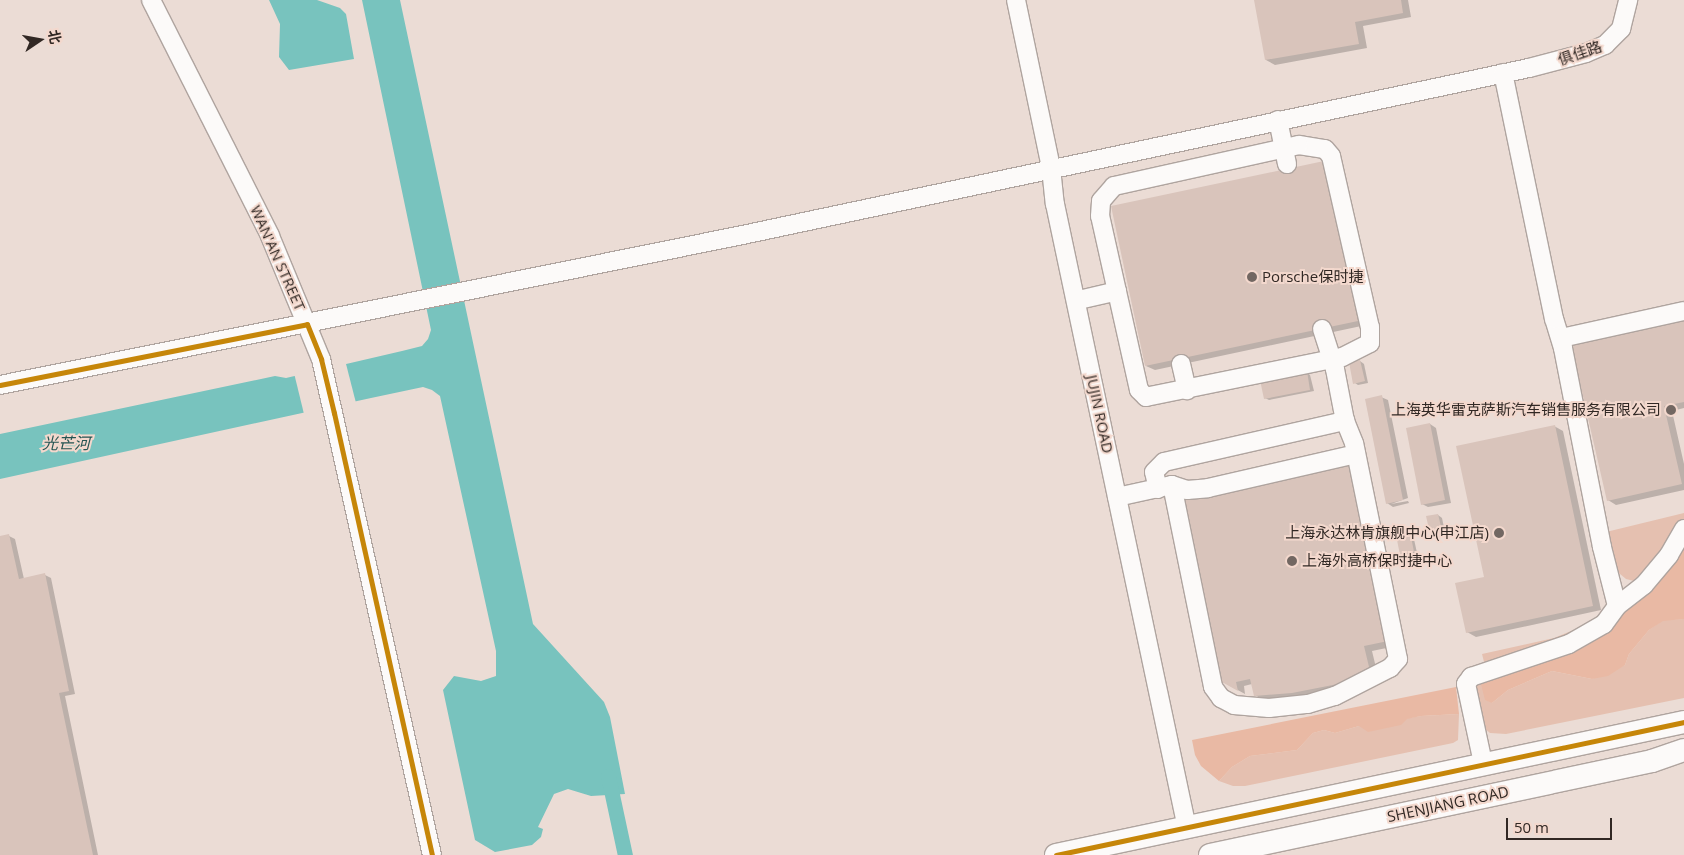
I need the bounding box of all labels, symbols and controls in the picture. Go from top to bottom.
north arrow [15,15,65,65]
text: 北 [44,28,66,46]
street label: 俱佳路 [1556,37,1604,69]
street label: WAN'AN STREET [247,203,309,313]
place label: Porsche保时捷 [1262,268,1363,286]
marker: Porsche保时捷 [1246,271,1258,283]
street label: JUJIN ROAD [1083,373,1117,455]
place label: 上海英华雷克萨斯汽车销售服务有限公司 [1391,401,1661,419]
marker: 上海英华雷克萨斯汽车销售服务有限公司 [1665,404,1677,416]
water label: 光芒河 [42,433,90,453]
place label: 上海永达林肯旗舰中心(申江店) [1285,524,1489,542]
marker: 上海永达林肯旗舰中心(申江店) [1493,527,1505,539]
place label: 上海外高桥保时捷中心 [1302,552,1452,570]
marker: 上海外高桥保时捷中心 [1286,555,1298,567]
street label: SHENJIANG ROAD [1385,782,1511,826]
scale bar [1509,808,1615,840]
text: 50 m [1514,817,1549,837]

